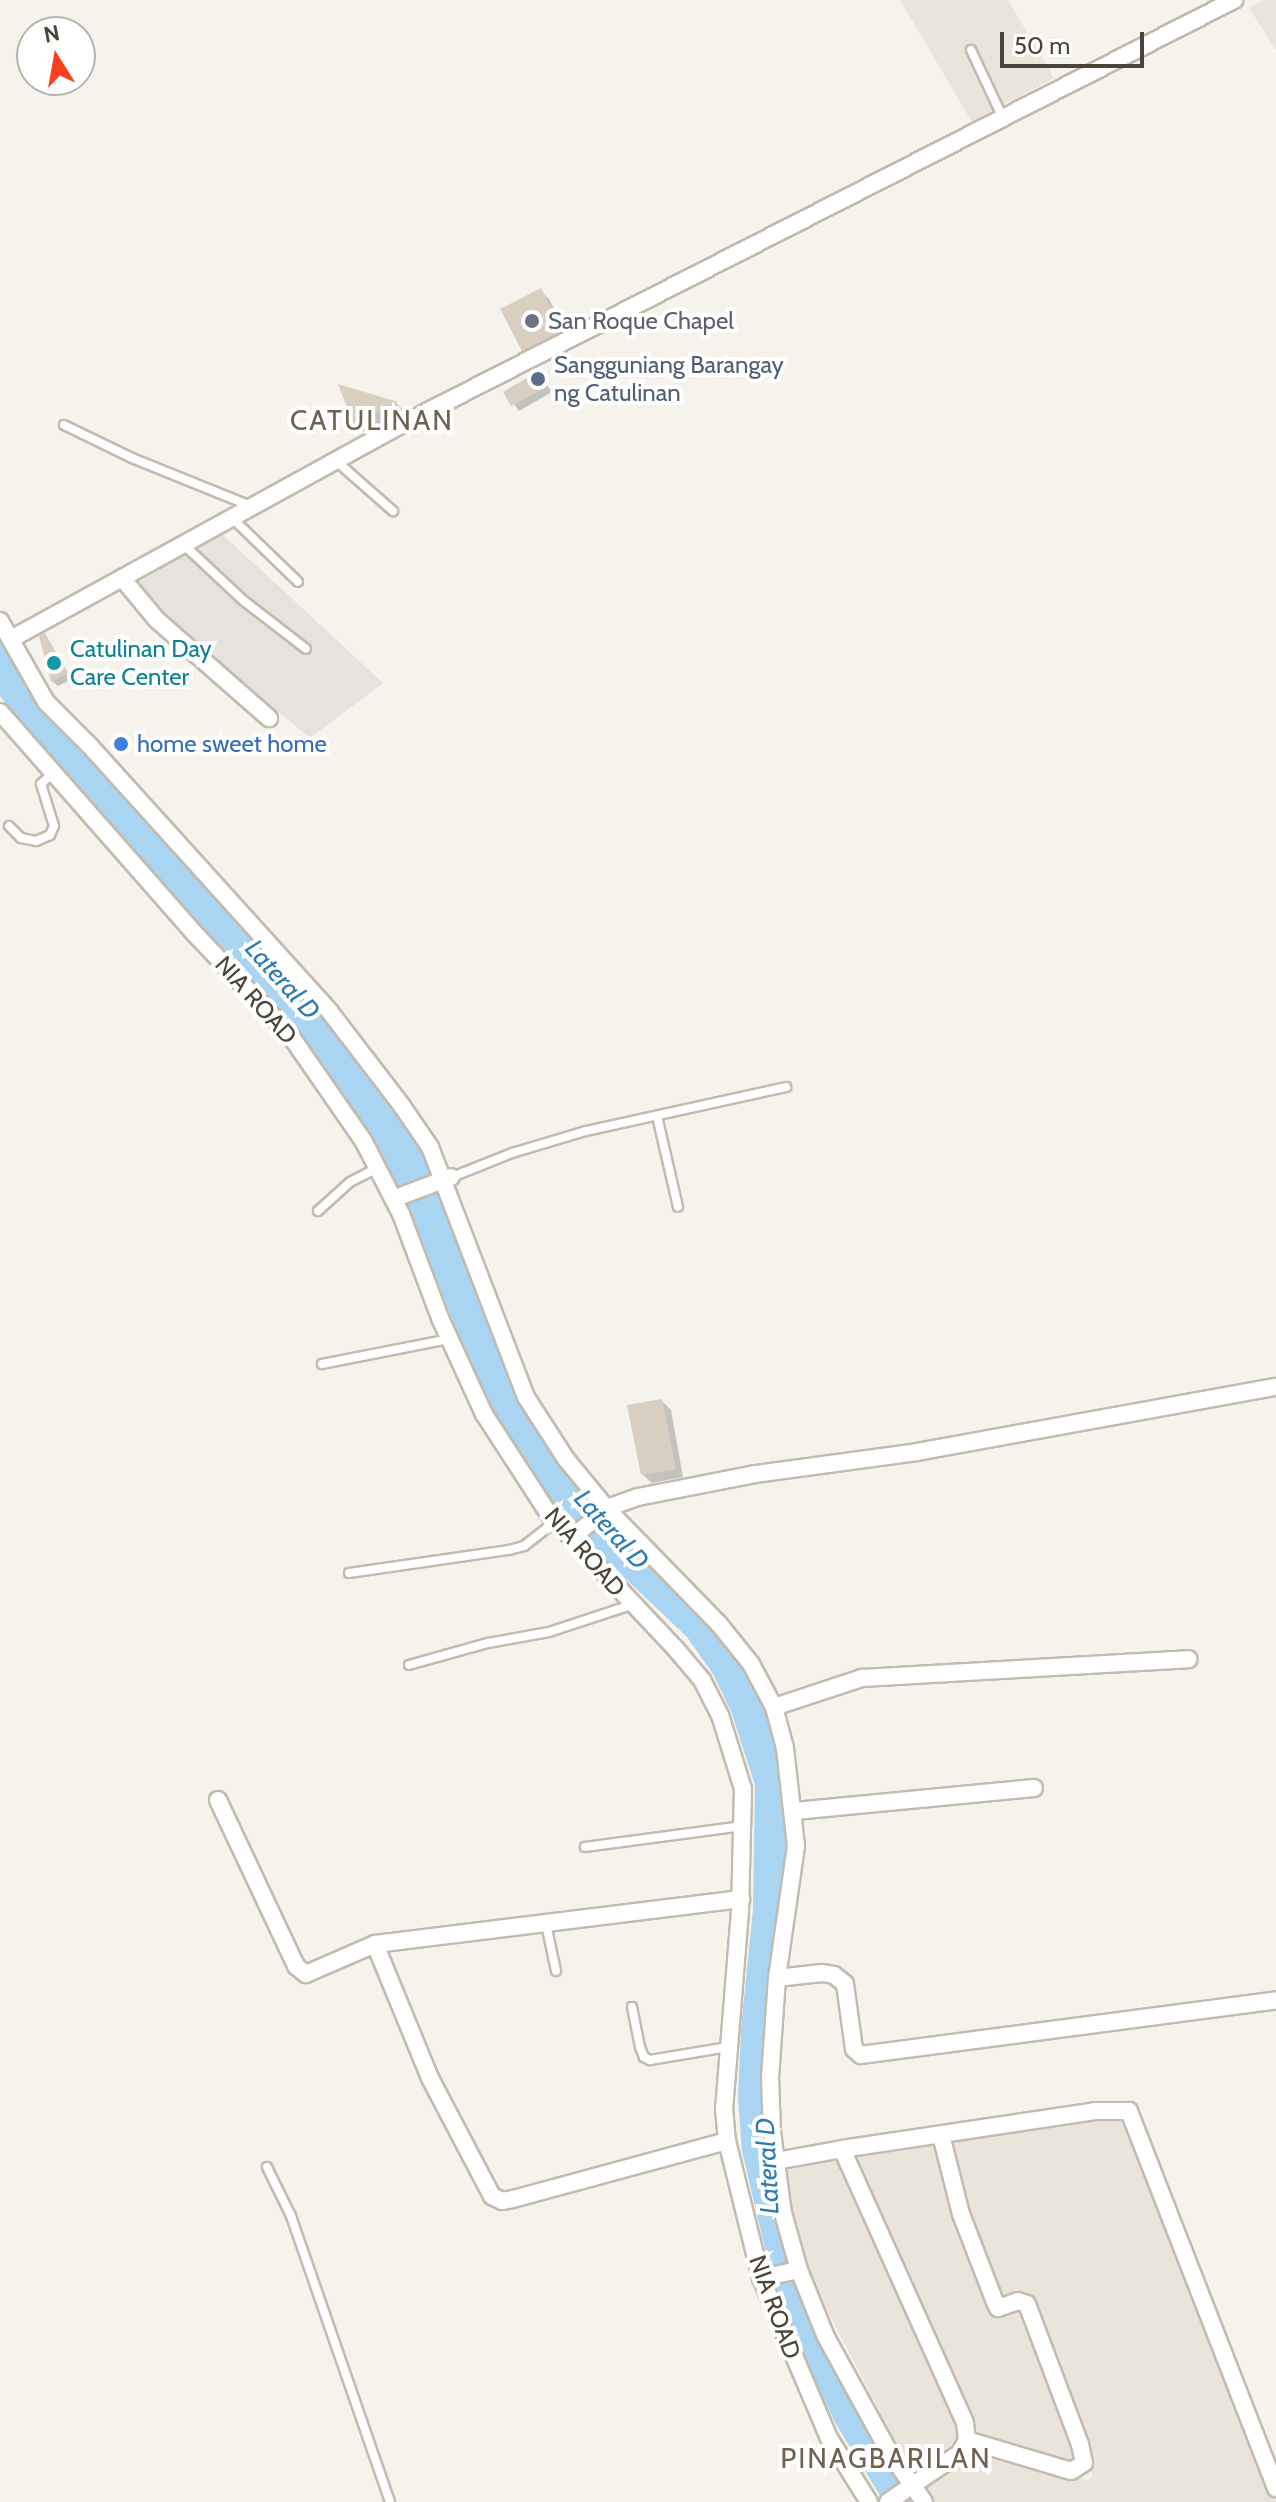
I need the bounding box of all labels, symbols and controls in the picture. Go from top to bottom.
north arrow [16,16,96,96]
scale bar [1004,16,1148,66]
text: N [41,19,62,49]
text: 50 m [1014,31,1070,60]
place label: San Roque Chapel [548,307,734,335]
marker: San Roque Chapel [523,312,541,330]
place label: Sangguniang Barangay ng Catulinan [554,351,784,407]
marker: Sangguniang Barangay ng Catulinan [529,370,547,388]
district label: CATULINAN [290,403,454,437]
place label: Catulinan Day Care Center [70,635,212,691]
marker: Catulinan Day Care Center [45,654,63,672]
place label: home sweet home [137,730,327,758]
marker: home sweet home [112,735,130,753]
water label: Lateral D [238,934,326,1026]
street label: NIA ROAD [209,950,303,1050]
water label: Lateral D [567,1484,655,1576]
street label: NIA ROAD [539,1502,631,1602]
water label: Lateral D [750,2117,786,2215]
street label: NIA ROAD [743,2251,807,2363]
district label: PINAGBARILAN [780,2441,992,2475]

